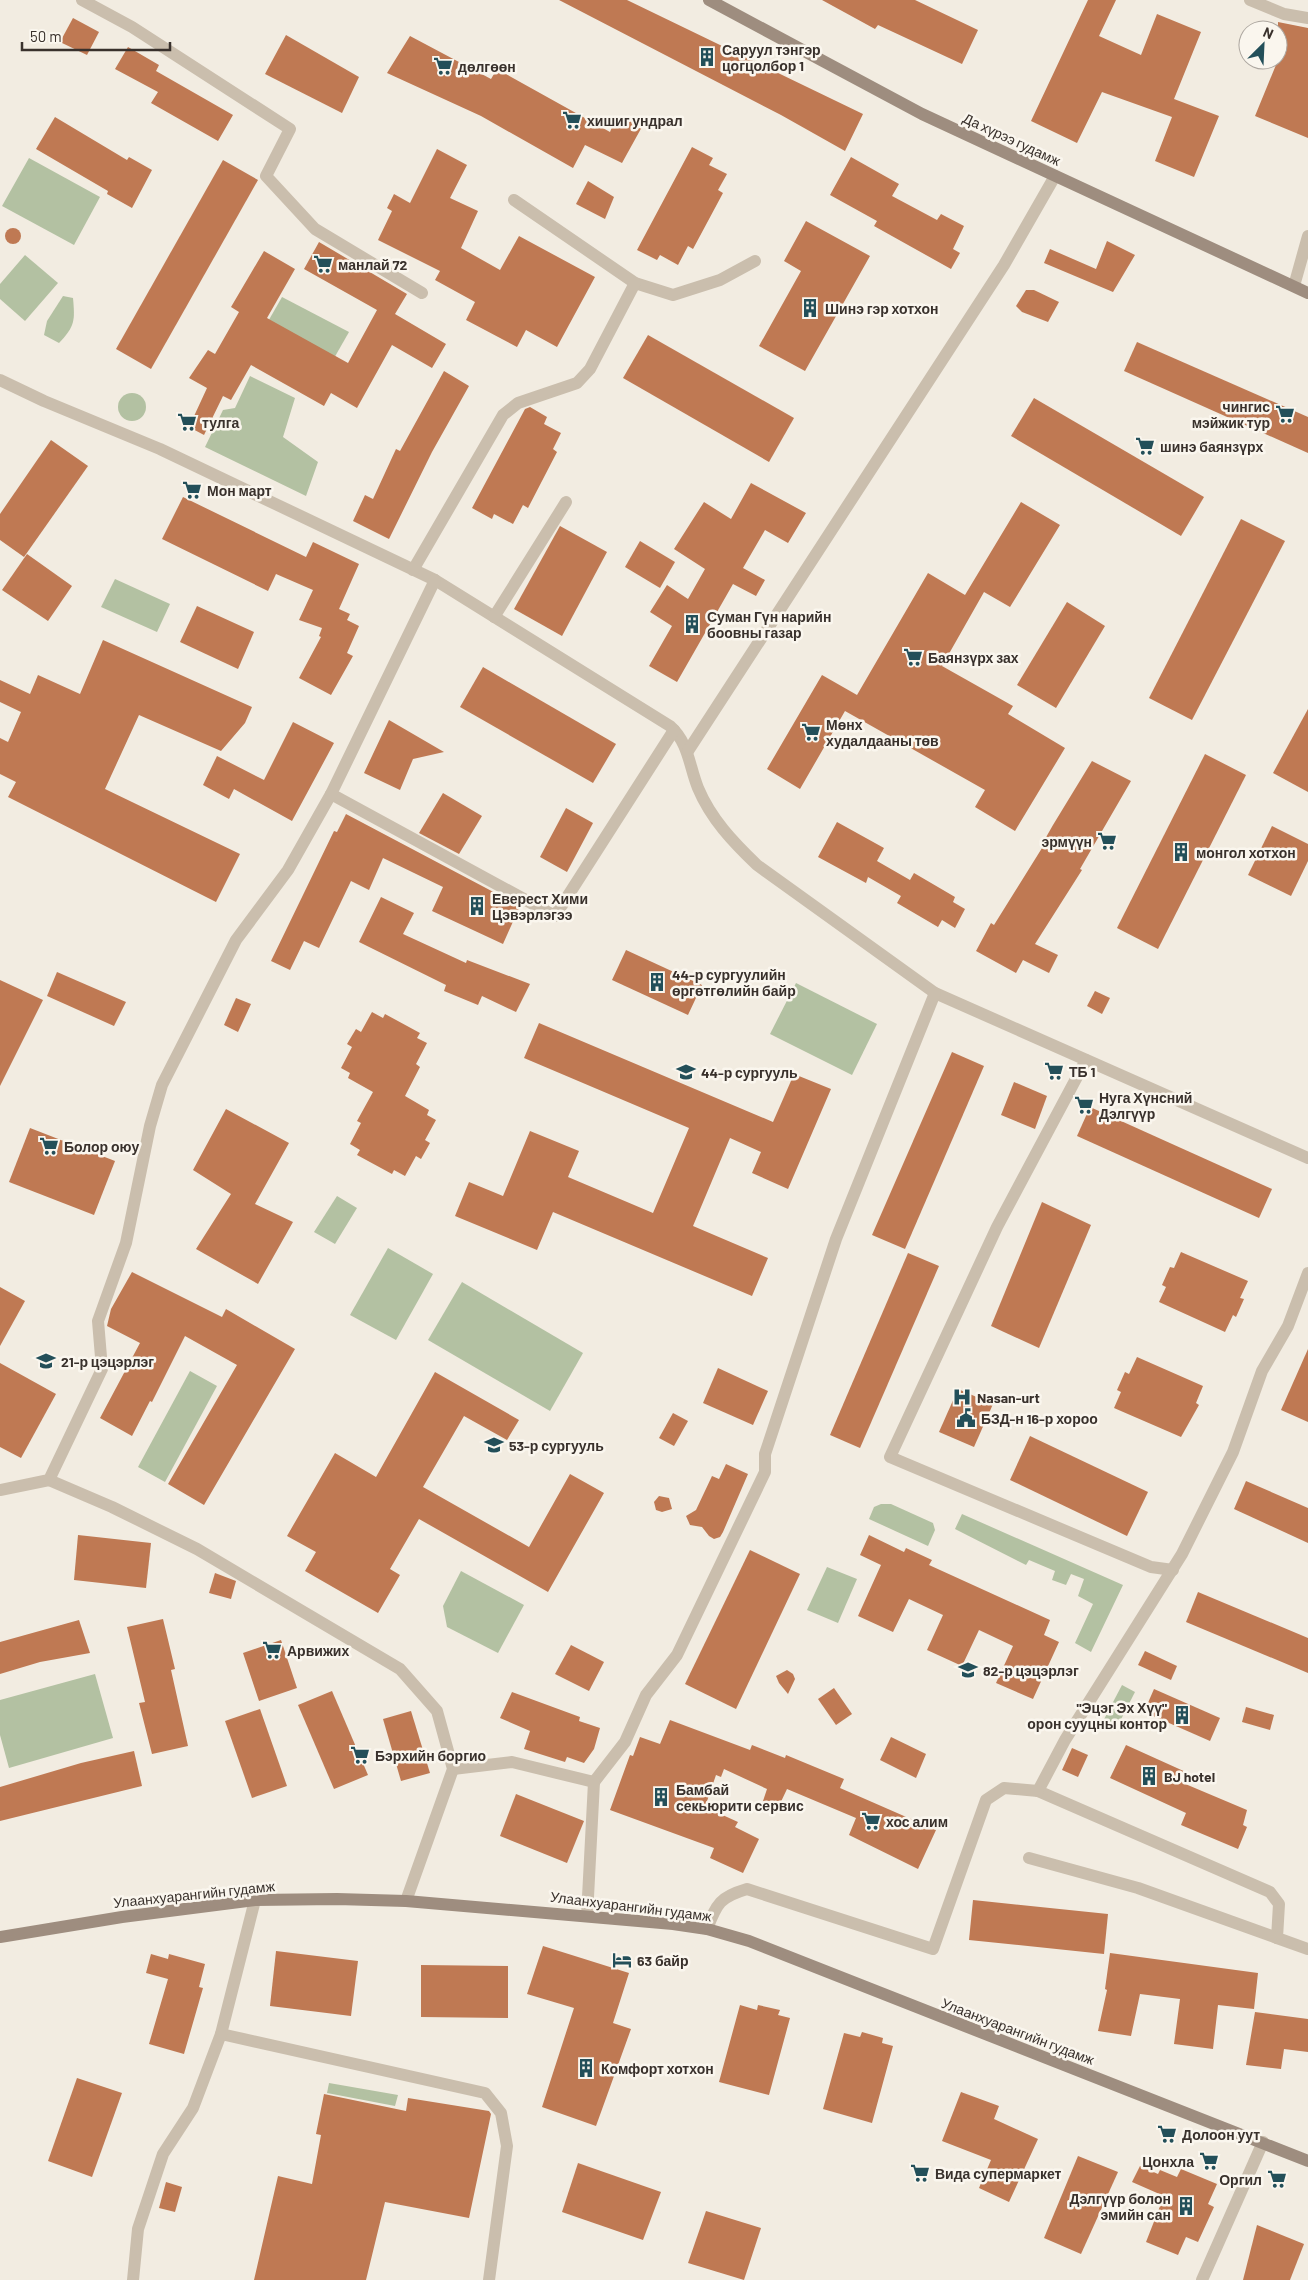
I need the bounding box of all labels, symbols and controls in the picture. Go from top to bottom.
scale bar [22,20,170,52]
north arrow [1238,20,1288,70]
text: N [1261,23,1276,42]
text: 50 m [30,27,62,45]
place label: Саруул тэнгэр цогцолбор 1 [722,41,821,74]
building icon: Саруул тэнгэр цогцолбор 1 [696,46,718,68]
supermarket icon: дөлгөөн [432,55,454,77]
place label: дөлгөөн [458,58,516,75]
supermarket icon: хишиг ундрал [561,109,583,131]
street label: Да хүрээ гудамж [961,109,1064,169]
place label: хишиг ундрал [587,112,683,129]
supermarket icon: манлай 72 [312,253,334,275]
place label: манлай 72 [338,256,407,273]
building icon: Шинэ гэр хотхон [799,297,821,319]
place label: Шинэ гэр хотхон [825,300,939,317]
place label: чингис мэйжик тур [1192,398,1270,431]
supermarket icon: чингис мэйжик тур [1274,403,1296,425]
supermarket icon: тулга [176,411,198,433]
place label: тулга [202,414,240,431]
supermarket icon: шинэ баянзүрх [1134,435,1156,457]
place label: шинэ баянзүрх [1160,438,1263,455]
supermarket icon: Мон март [181,479,203,501]
place label: Мон март [207,482,272,499]
place label: Суман Гүн нарийн боовны газар [707,608,831,641]
building icon: Суман Гүн нарийн боовны газар [681,613,703,635]
supermarket icon: Баянзүрх зах [902,646,924,668]
place label: Баянзүрх зах [928,649,1019,666]
place label: Мөнх худалдааны төв [826,716,939,749]
supermarket icon: Мөнх худалдааны төв [800,721,822,743]
supermarket icon: эрмүүн [1096,830,1118,852]
place label: эрмүүн [1042,833,1092,850]
building icon: монгол хотхон [1170,841,1192,863]
place label: монгол хотхон [1196,844,1296,861]
place label: Еверест Хими Цэвэрлэгээ [492,890,588,923]
building icon: Еверест Хими Цэвэрлэгээ [466,895,488,917]
place label: 44-р сургуулийн өргөтгөлийн байр [672,966,796,999]
building icon: 44-р сургуулийн өргөтгөлийн байр [646,971,668,993]
supermarket icon: ТБ 1 [1043,1060,1065,1082]
school or university icon: 44-р сургууль [675,1061,697,1083]
place label: ТБ 1 [1069,1063,1095,1080]
place label: 44-р сургууль [701,1064,798,1081]
place label: Нуга Хүнсний Дэлгүүр [1099,1089,1192,1122]
supermarket icon: Нуга Хүнсний Дэлгүүр [1073,1094,1095,1116]
supermarket icon: Болор оюу [38,1135,60,1157]
place label: Болор оюу [64,1138,139,1155]
school or university icon: 21-р цэцэрлэг [35,1350,57,1372]
place label: 21-р цэцэрлэг [61,1353,154,1370]
hospital icon: Nasan-urt [951,1386,973,1408]
place label: Nasan-urt [977,1389,1040,1406]
public building icon: БЗД-н 16-р хороо [955,1407,977,1429]
place label: БЗД-н 16-р хороо [981,1410,1098,1427]
school or university icon: 53-р сургууль [483,1434,505,1456]
place label: 53-р сургууль [509,1437,604,1454]
supermarket icon: Арвижих [261,1639,283,1661]
place label: Арвижих [287,1642,349,1659]
school or university icon: 82-р цэцэрлэг [957,1659,979,1681]
place label: 82-р цэцэрлэг [983,1662,1079,1679]
place label: "Эцэг Эх Хүү" орон сууцны контор [1027,1699,1167,1732]
building icon: "Эцэг Эх Хүү" орон сууцны контор [1171,1704,1193,1726]
supermarket icon: Бэрхийн боргио [349,1744,371,1766]
place label: Бэрхийн боргио [375,1747,486,1764]
building icon: BJ hotel [1138,1765,1160,1787]
place label: BJ hotel [1164,1768,1215,1785]
place label: Бамбай секьюрити сервис [676,1781,804,1814]
building icon: Бамбай секьюрити сервис [650,1786,672,1808]
supermarket icon: хос алим [860,1810,882,1832]
place label: хос алим [886,1813,948,1830]
street label: Улаанхуарангийн гудамж [112,1877,276,1911]
street label: Улаанхуарангийн гудамж [549,1888,713,1924]
hotel icon: 63 байр [611,1949,633,1971]
place label: 63 байр [637,1952,688,1969]
street label: Улаанхуарангийн гудамж [939,1994,1097,2068]
building icon: Комфорт хотхон [575,2057,597,2079]
place label: Комфорт хотхон [601,2060,714,2077]
supermarket icon: Долоон уут [1156,2123,1178,2145]
place label: Долоон уут [1182,2126,1260,2143]
supermarket icon: Цонхла [1198,2150,1220,2172]
place label: Цонхла [1142,2153,1194,2170]
supermarket icon: Вида супермаркет [909,2162,931,2184]
place label: Вида супермаркет [935,2165,1061,2182]
supermarket icon: Оргил [1266,2168,1288,2190]
place label: Оргил [1219,2171,1262,2188]
place label: Дэлгүүр болон эмийн сан [1069,2190,1171,2223]
building icon: Дэлгүүр болон эмийн сан [1175,2195,1197,2217]

